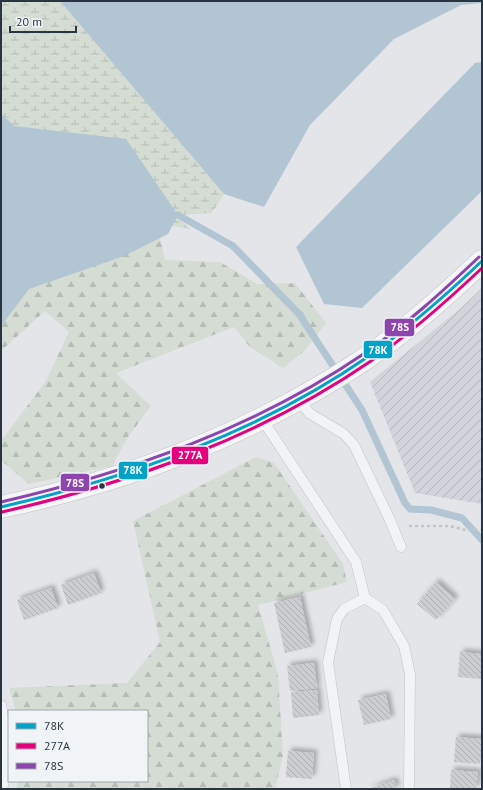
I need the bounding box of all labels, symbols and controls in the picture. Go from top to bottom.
scale bar [10,8,76,34]
text: 20 m [16,14,42,29]
line badge: 78S [384,318,415,337]
text: 78S [391,320,409,334]
line badge: 78K [363,340,393,359]
text: 78K [368,343,388,357]
line badge: 277A [171,446,209,465]
text: 277A [178,448,203,462]
line badge: 78K [118,461,148,480]
text: 78K [123,463,143,477]
line badge: 78S [60,473,90,492]
text: 78S [66,476,84,490]
unlabelled marker [97,481,107,491]
legend [8,710,148,782]
text: 78K [44,718,64,733]
text: 277A [44,738,70,753]
text: 78S [44,758,63,773]

